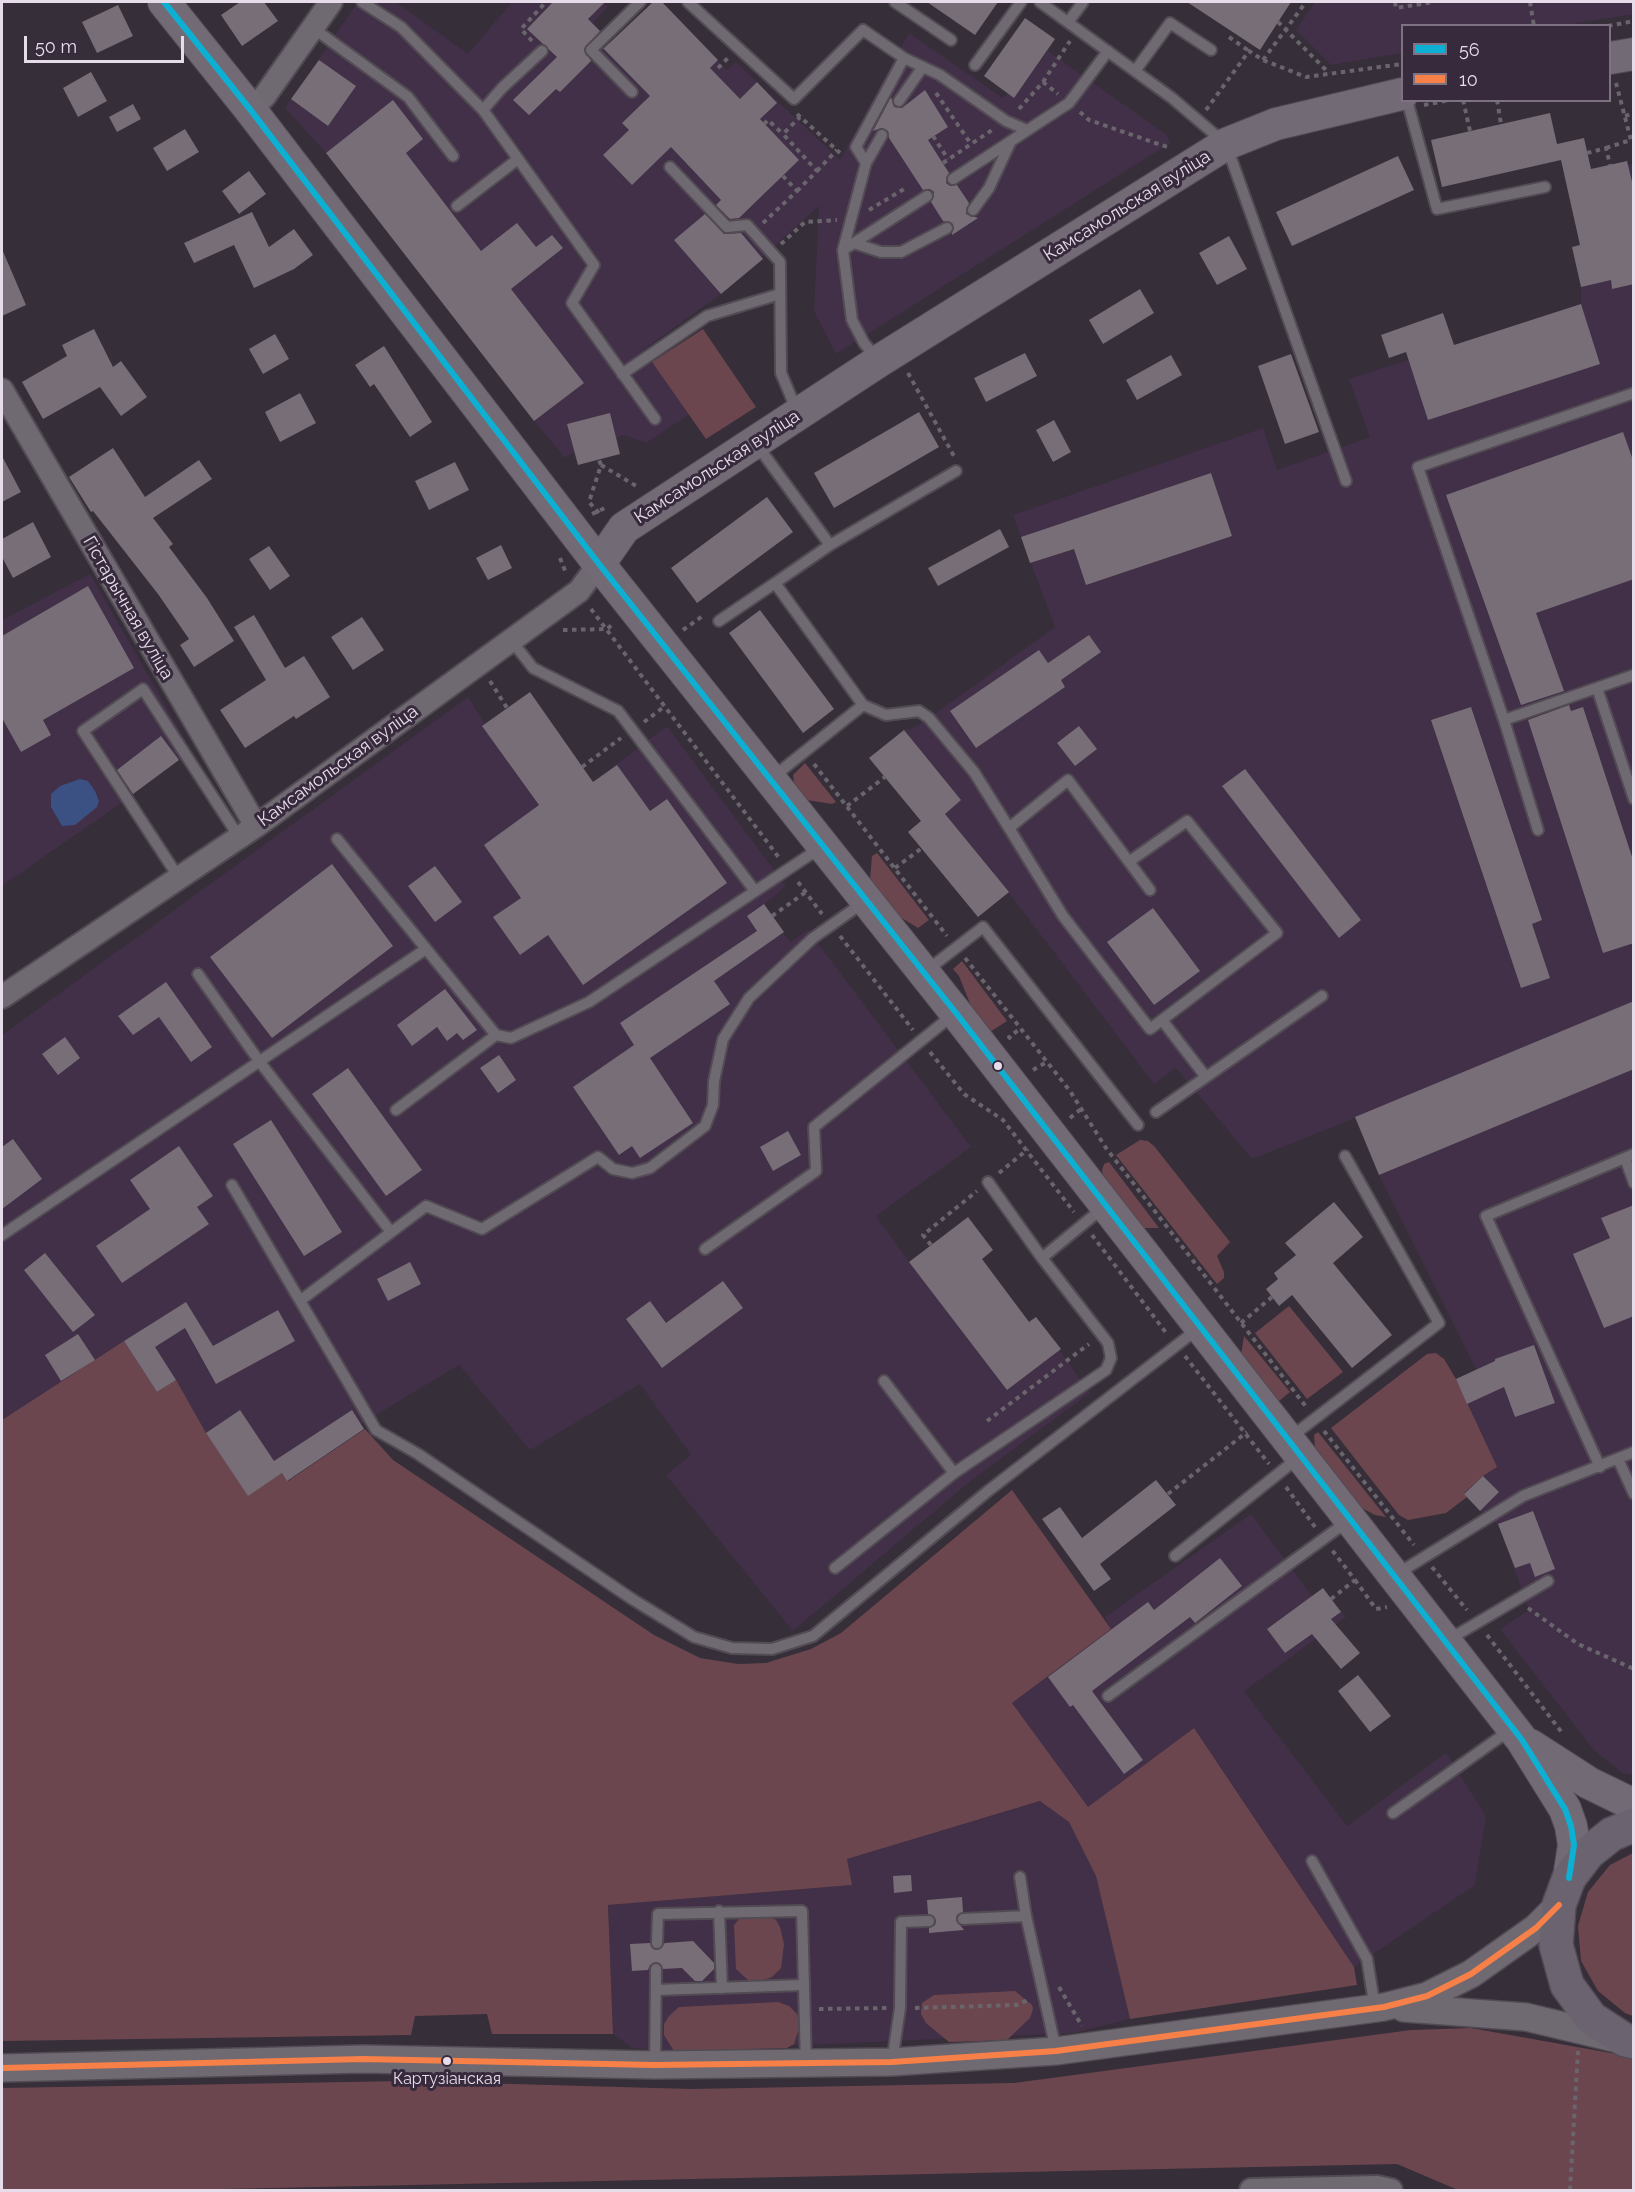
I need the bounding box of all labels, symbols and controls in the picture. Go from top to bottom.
scale bar [27,24,188,62]
legend [1401,24,1611,102]
text: 50 m [35,36,77,57]
text: 56 [1459,39,1480,60]
text: 10 [1459,69,1478,90]
street label: Камсамольская вуліца [1040,146,1214,266]
street label: Камсамольская вуліца [630,405,804,529]
street label: Гістарычная вуліца [78,532,178,684]
street label: Камсамольская вуліца [254,701,422,831]
unlabelled marker [992,1060,1004,1072]
marker: Картузіанская [441,2055,453,2067]
place label: Картузіанская [393,2069,501,2089]

